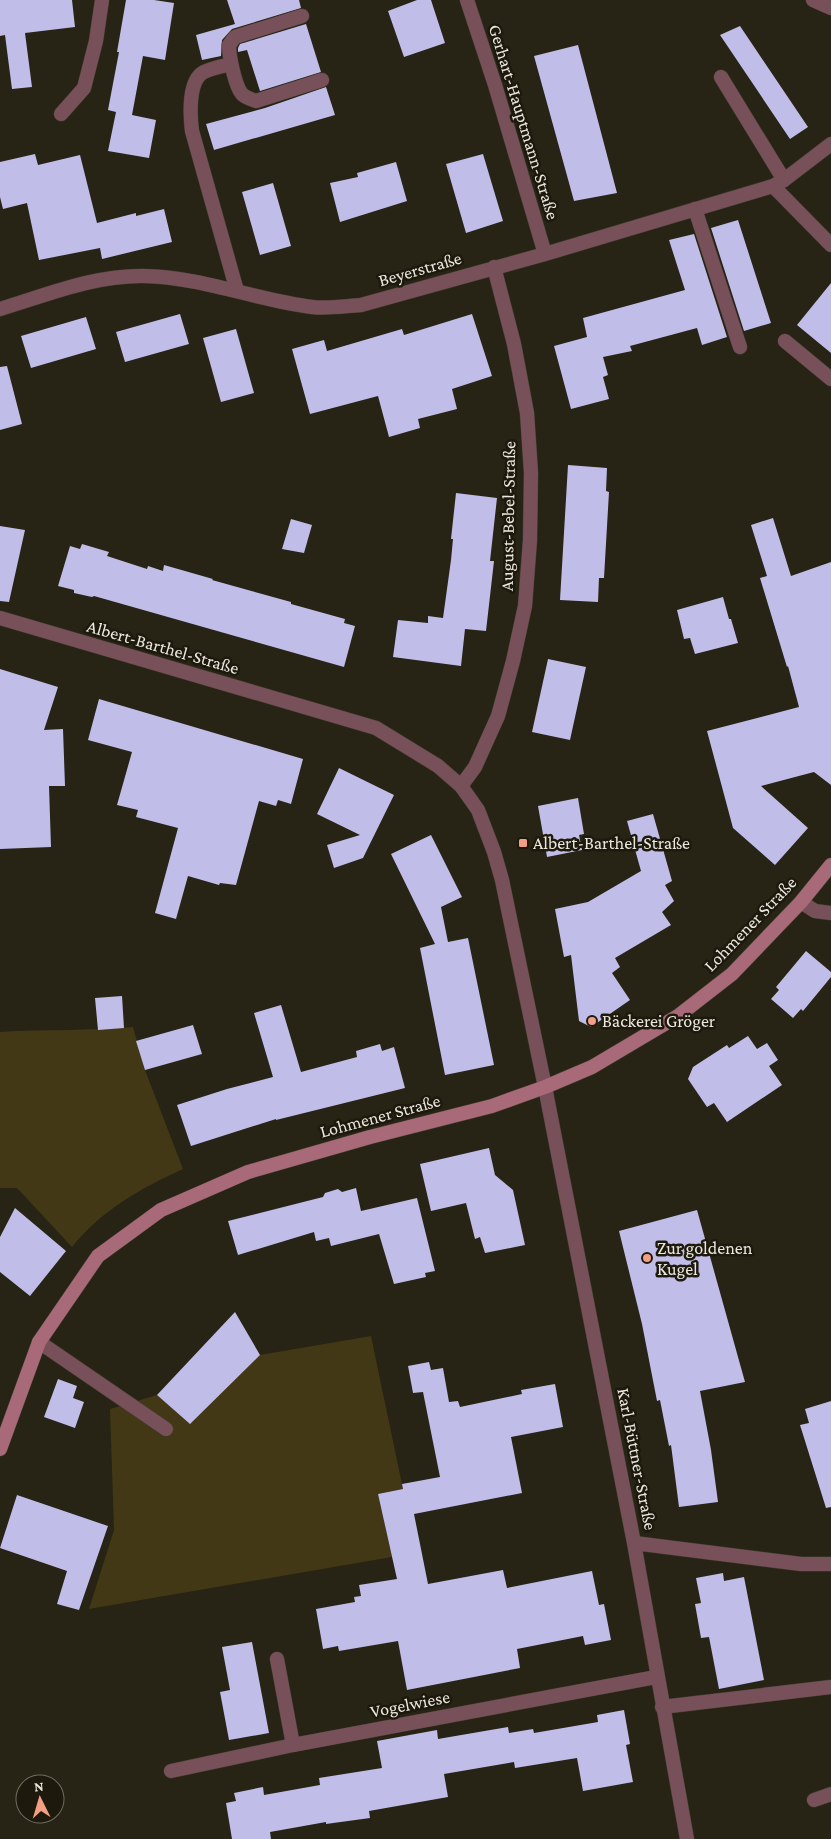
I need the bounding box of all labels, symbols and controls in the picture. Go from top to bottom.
street label: Gerhart-Hauptmann-Straße [485,22,563,222]
street label: Beyerstraße [376,248,464,290]
street label: August-Bebel-Straße [497,441,519,591]
street label: Albert-Barthel-Straße [85,616,241,678]
place label: Albert-Barthel-Straße [533,833,690,853]
marker: Albert-Barthel-Straße [517,837,529,849]
street label: Lohmener Straße [700,872,800,976]
place label: Bäckerei Gröger [602,1011,716,1031]
marker: Bäckerei Gröger [586,1015,598,1027]
street label: Lohmener Straße [318,1090,443,1142]
place label: Zur goldenen Kugel [657,1238,753,1279]
marker: Zur goldenen Kugel [641,1252,653,1264]
street label: Karl-Büttner-Straße [613,1386,661,1532]
street label: Vogelwiese [369,1686,452,1722]
north arrow [15,1774,65,1824]
text: N [33,1778,45,1794]

